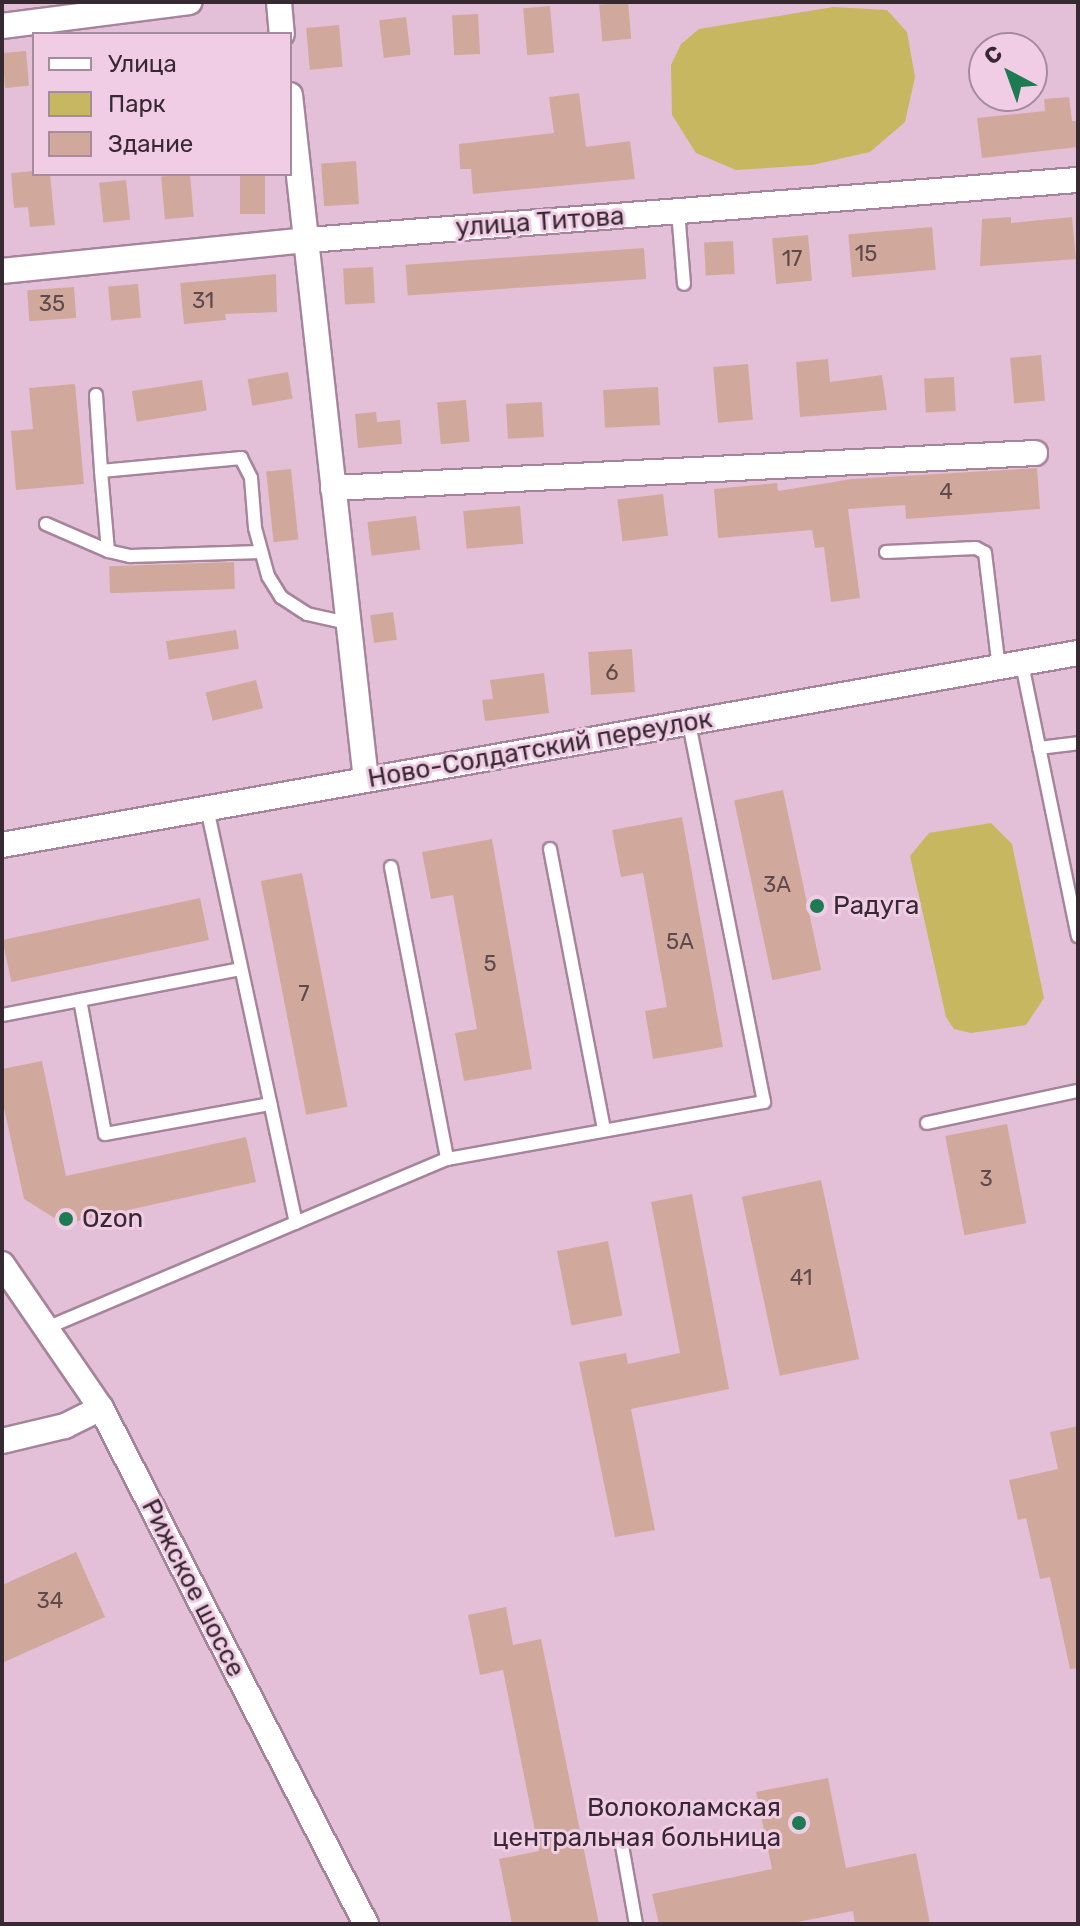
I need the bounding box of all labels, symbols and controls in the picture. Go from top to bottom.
legend [32,32,292,176]
north arrow [968,32,1048,112]
text: С [979,40,1008,70]
text: Улица [108,50,177,78]
text: Парк [108,90,166,118]
text: Здание [108,130,193,158]
street label: улица Титова [455,201,625,243]
house number: 15 [855,241,877,267]
house number: 17 [782,246,802,272]
house number: 31 [192,288,214,314]
house number: 35 [39,291,65,317]
house number: 4 [939,479,953,505]
house number: 6 [605,660,619,686]
street label: Ново-Солдатский переулок [365,703,715,795]
house number: 3А [763,872,791,898]
place label: Радуга [833,890,919,922]
marker: Радуга [808,897,826,915]
house number: 5А [666,929,694,955]
house number: 5 [483,951,497,977]
house number: 7 [298,981,310,1007]
house number: 3 [979,1166,993,1192]
place label: Ozon [82,1203,143,1235]
marker: Ozon [57,1210,75,1228]
house number: 41 [790,1265,812,1291]
street label: Рижское шоссе [135,1494,251,1682]
house number: 34 [37,1588,63,1614]
place label: Волоколамская центральная больница [493,1792,781,1854]
marker: Волоколамская центральная больница [788,1812,810,1834]

